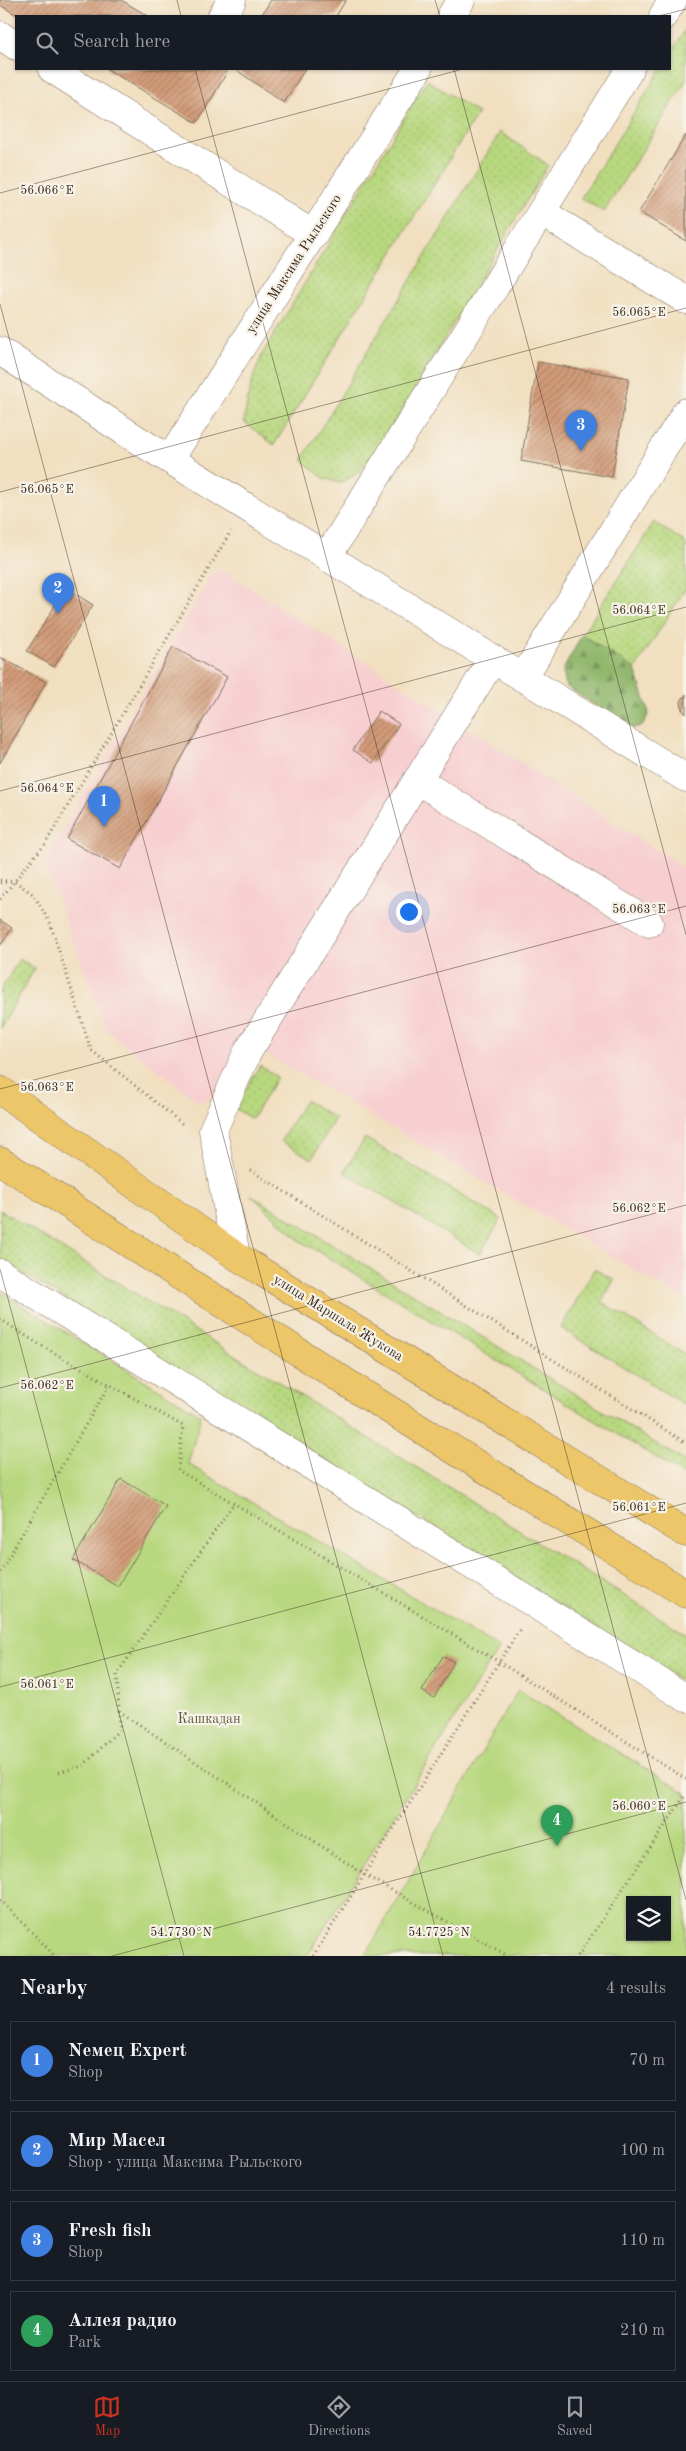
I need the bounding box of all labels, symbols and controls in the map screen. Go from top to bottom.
search box [15,15,671,70]
icon: search [33,29,61,57]
text: Search here [73,33,170,52]
text: 56.066°E [20,184,74,197]
street label: улица Максима Рыльского [244,192,344,336]
text: 56.065°E [612,306,666,319]
pin: 3 [565,410,597,451]
text: 56.065°E [20,483,74,496]
pin: 2 [42,573,74,614]
text: 56.064°E [612,604,666,617]
text: 56.064°E [20,782,74,795]
pin: 1 [88,786,120,827]
your location [396,899,422,925]
text: 56.063°E [612,903,666,916]
text: 56.063°E [20,1081,74,1094]
text: 56.062°E [612,1202,666,1215]
street label: улица Маршала Жукова [271,1272,405,1364]
text: 56.062°E [20,1379,74,1392]
text: 56.061°E [612,1501,666,1514]
text: 56.061°E [20,1678,74,1691]
park label: Кашкадан [177,1712,241,1726]
text: 56.060°E [612,1800,666,1813]
pin: 4 [541,1805,573,1846]
map controls [626,1896,671,1941]
button: layers [626,1896,671,1941]
text: 54.7730°N [150,1926,212,1939]
text: 54.7725°N [408,1926,470,1939]
text: Nearby [20,1978,88,1999]
text: 4 results [606,1981,666,1997]
text: Nемец Expert [68,2042,187,2061]
text: 1 [32,2053,42,2069]
text: 70 m [629,2053,665,2069]
text: Shop [68,2065,103,2081]
text: Мир Масел [68,2132,166,2151]
text: 2 [32,2143,42,2159]
text: 100 m [620,2143,665,2159]
text: Shop · улица Максима Рыльского [68,2155,302,2171]
text: Fresh fish [68,2222,152,2241]
text: 3 [32,2233,42,2249]
text: 110 m [620,2233,665,2249]
text: Shop [68,2245,103,2261]
text: Аллея радио [68,2312,177,2331]
text: 4 [32,2323,42,2339]
text: 210 m [620,2323,665,2339]
text: Park [68,2335,101,2351]
tab: Map [93,2393,121,2440]
tab: Directions [308,2393,370,2440]
tab: Saved [557,2393,593,2440]

